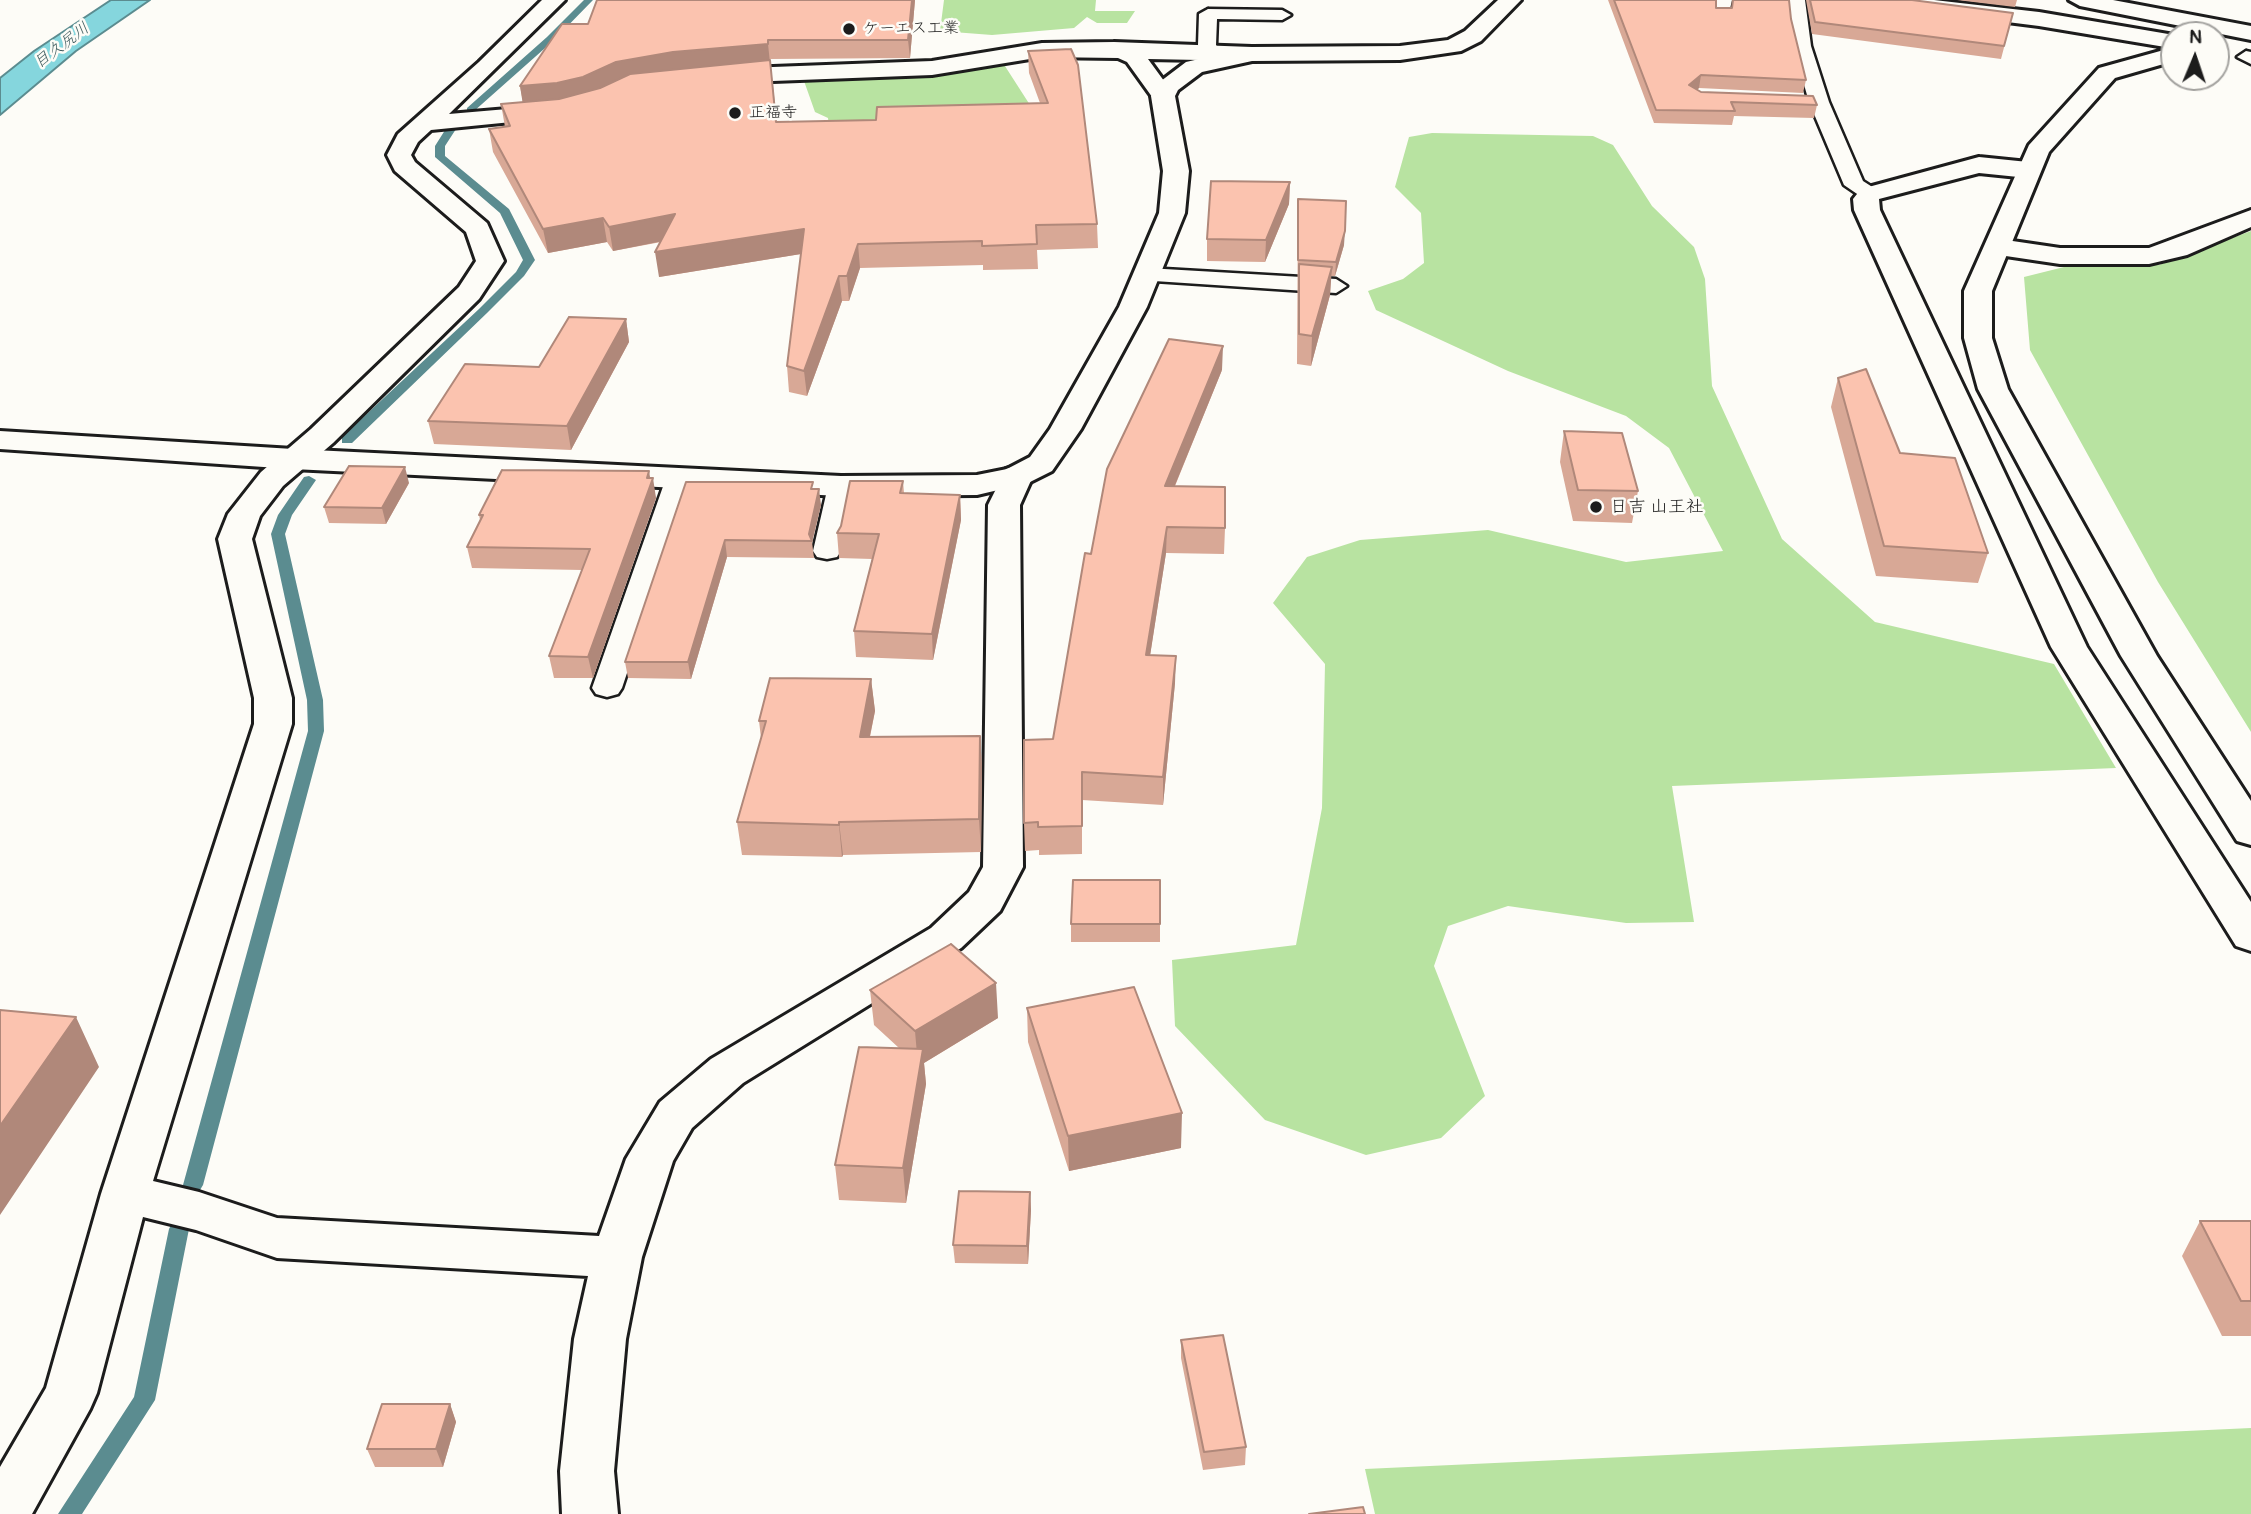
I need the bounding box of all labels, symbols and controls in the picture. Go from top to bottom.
water label: 目久尻川 [31,19,93,73]
place label: ケーエス工業 [863,19,959,39]
marker: ケーエス工業 [841,21,857,37]
north arrow [2160,21,2230,91]
text: N [2189,25,2202,49]
place label: 正福寺 [749,103,797,123]
marker: 正福寺 [727,105,743,121]
place label: 日吉 山王社 [1610,496,1704,518]
marker: 日吉 山王社 [1588,499,1604,515]

